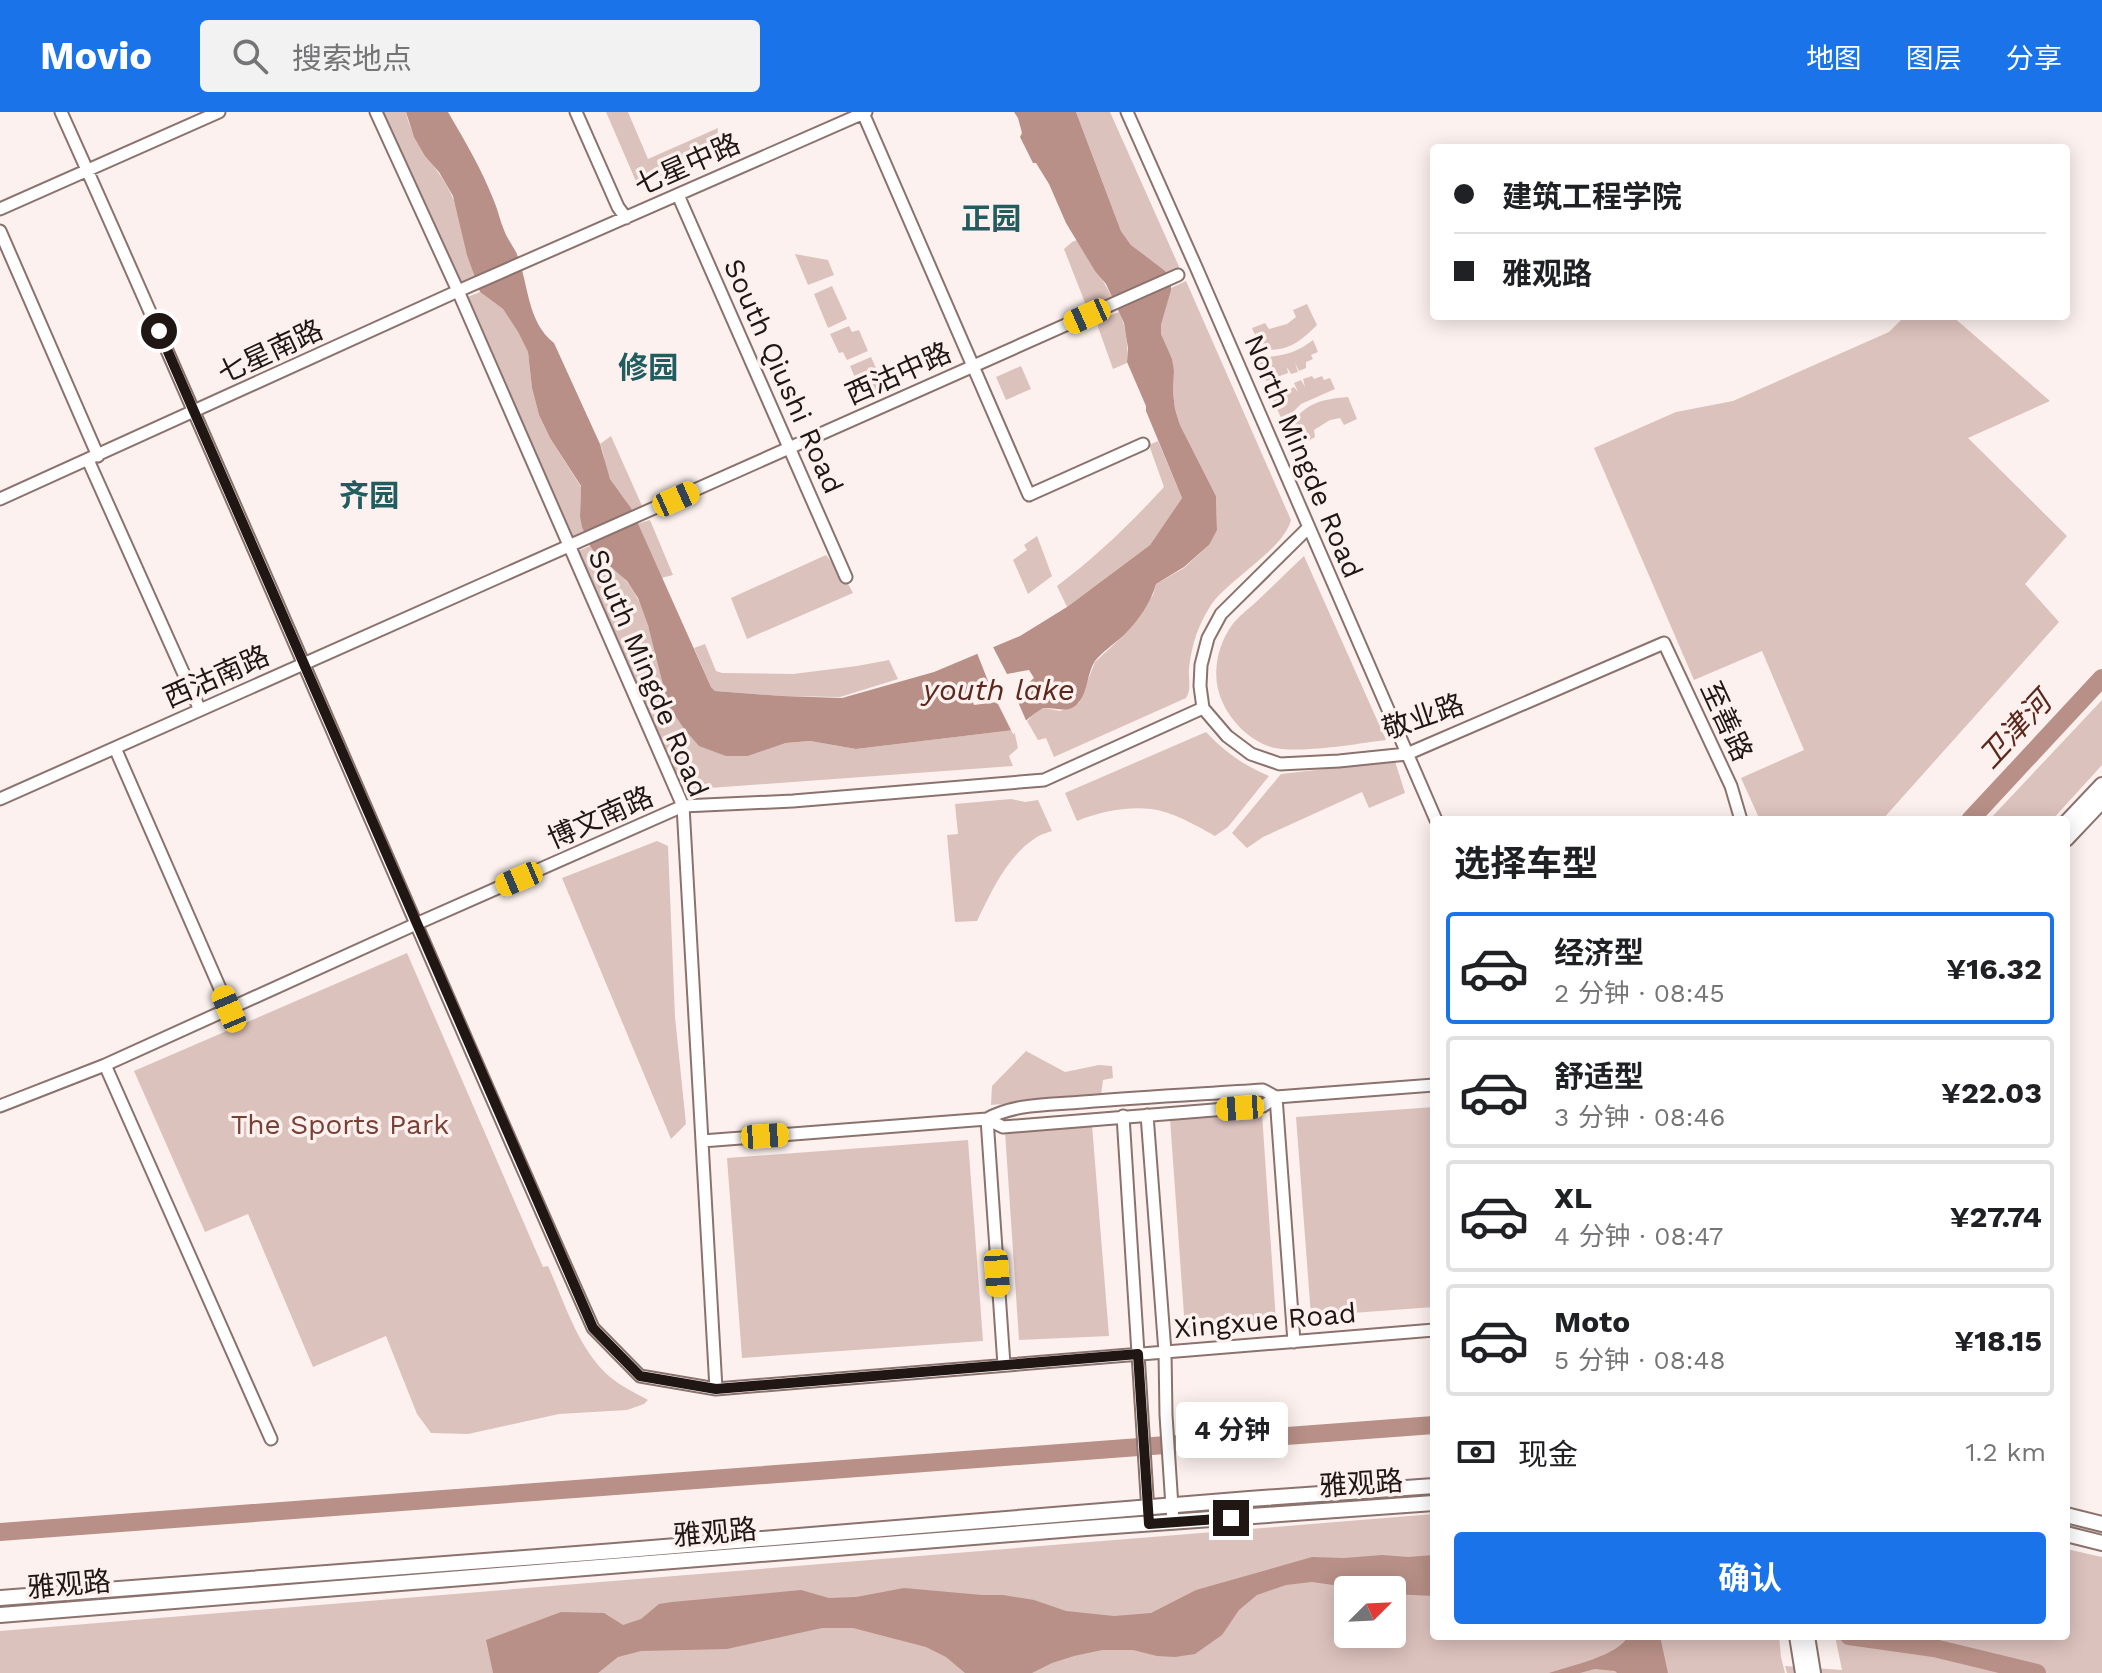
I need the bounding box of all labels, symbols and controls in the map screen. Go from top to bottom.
search box [200,20,760,92]
text: Movio [40,34,152,78]
icon: search [228,34,272,78]
text: 搜索地点 [292,41,412,76]
text: 地图 [1806,42,1862,75]
text: 图层 [1906,42,1962,75]
text: 分享 [2006,42,2062,75]
street label: 七星中路 [629,127,745,202]
text: 建筑工程学院 [1502,179,1682,214]
district label: 正园 [961,201,1021,236]
street label: South Qiushi Road [717,254,850,499]
text: 雅观路 [1502,256,1592,291]
car [1060,295,1114,337]
route start [141,313,177,349]
street label: 七星南路 [212,313,328,390]
street label: North Mingde Road [1237,329,1370,583]
street label: 西沽中路 [840,336,956,411]
district label: 修园 [618,350,678,385]
district label: 齐园 [339,478,399,513]
car [649,478,703,520]
street label: South Mingde Road [581,544,716,802]
street label: 西沽南路 [158,639,274,714]
water label: youth lake [920,672,1075,707]
street label: 至善路 [1694,676,1759,766]
water label: 卫津河 [1971,681,2062,775]
street label: 敬业路 [1378,687,1468,746]
street label: 博文南路 [542,780,658,855]
text: 选择车型 [1454,843,1598,885]
car [492,859,546,899]
icon: car [1458,932,1530,1004]
text: 经济型 [1554,935,1644,970]
text: ¥16.32 [1946,951,2042,986]
text: 2 分钟 · 08:45 [1554,978,1725,1008]
car [209,982,249,1036]
icon: car [1458,1056,1530,1128]
text: 舒适型 [1554,1059,1644,1094]
text: ¥22.03 [1941,1075,2042,1110]
car [1215,1094,1265,1122]
text: 3 分钟 · 08:46 [1554,1102,1725,1132]
park label: The Sports Park [231,1108,449,1141]
car [740,1122,790,1150]
icon: car [1458,1180,1530,1252]
text: XL [1554,1180,1592,1215]
text: ¥27.74 [1950,1199,2042,1234]
text: 4 分钟 · 08:47 [1554,1221,1723,1251]
car [983,1248,1011,1298]
street label: Xingxue Road [1173,1296,1358,1345]
icon: car [1458,1304,1530,1376]
text: Moto [1554,1304,1630,1339]
text: ¥18.15 [1954,1323,2042,1358]
text: 5 分钟 · 08:48 [1554,1345,1725,1375]
callout: 4 分钟 [1175,1402,1287,1458]
text: 4 分钟 [1194,1415,1270,1445]
icon: cash [1454,1430,1498,1474]
text: 现金 [1518,1437,1578,1472]
text: 1.2 km [1965,1437,2046,1467]
street label: 雅观路 [1318,1464,1404,1503]
route end [1213,1500,1249,1536]
street label: 雅观路 [672,1512,758,1553]
button: 确认 [1454,1532,2046,1624]
street label: 雅观路 [26,1564,112,1605]
north arrow [1334,1576,1406,1648]
map controls [1334,1576,1406,1648]

